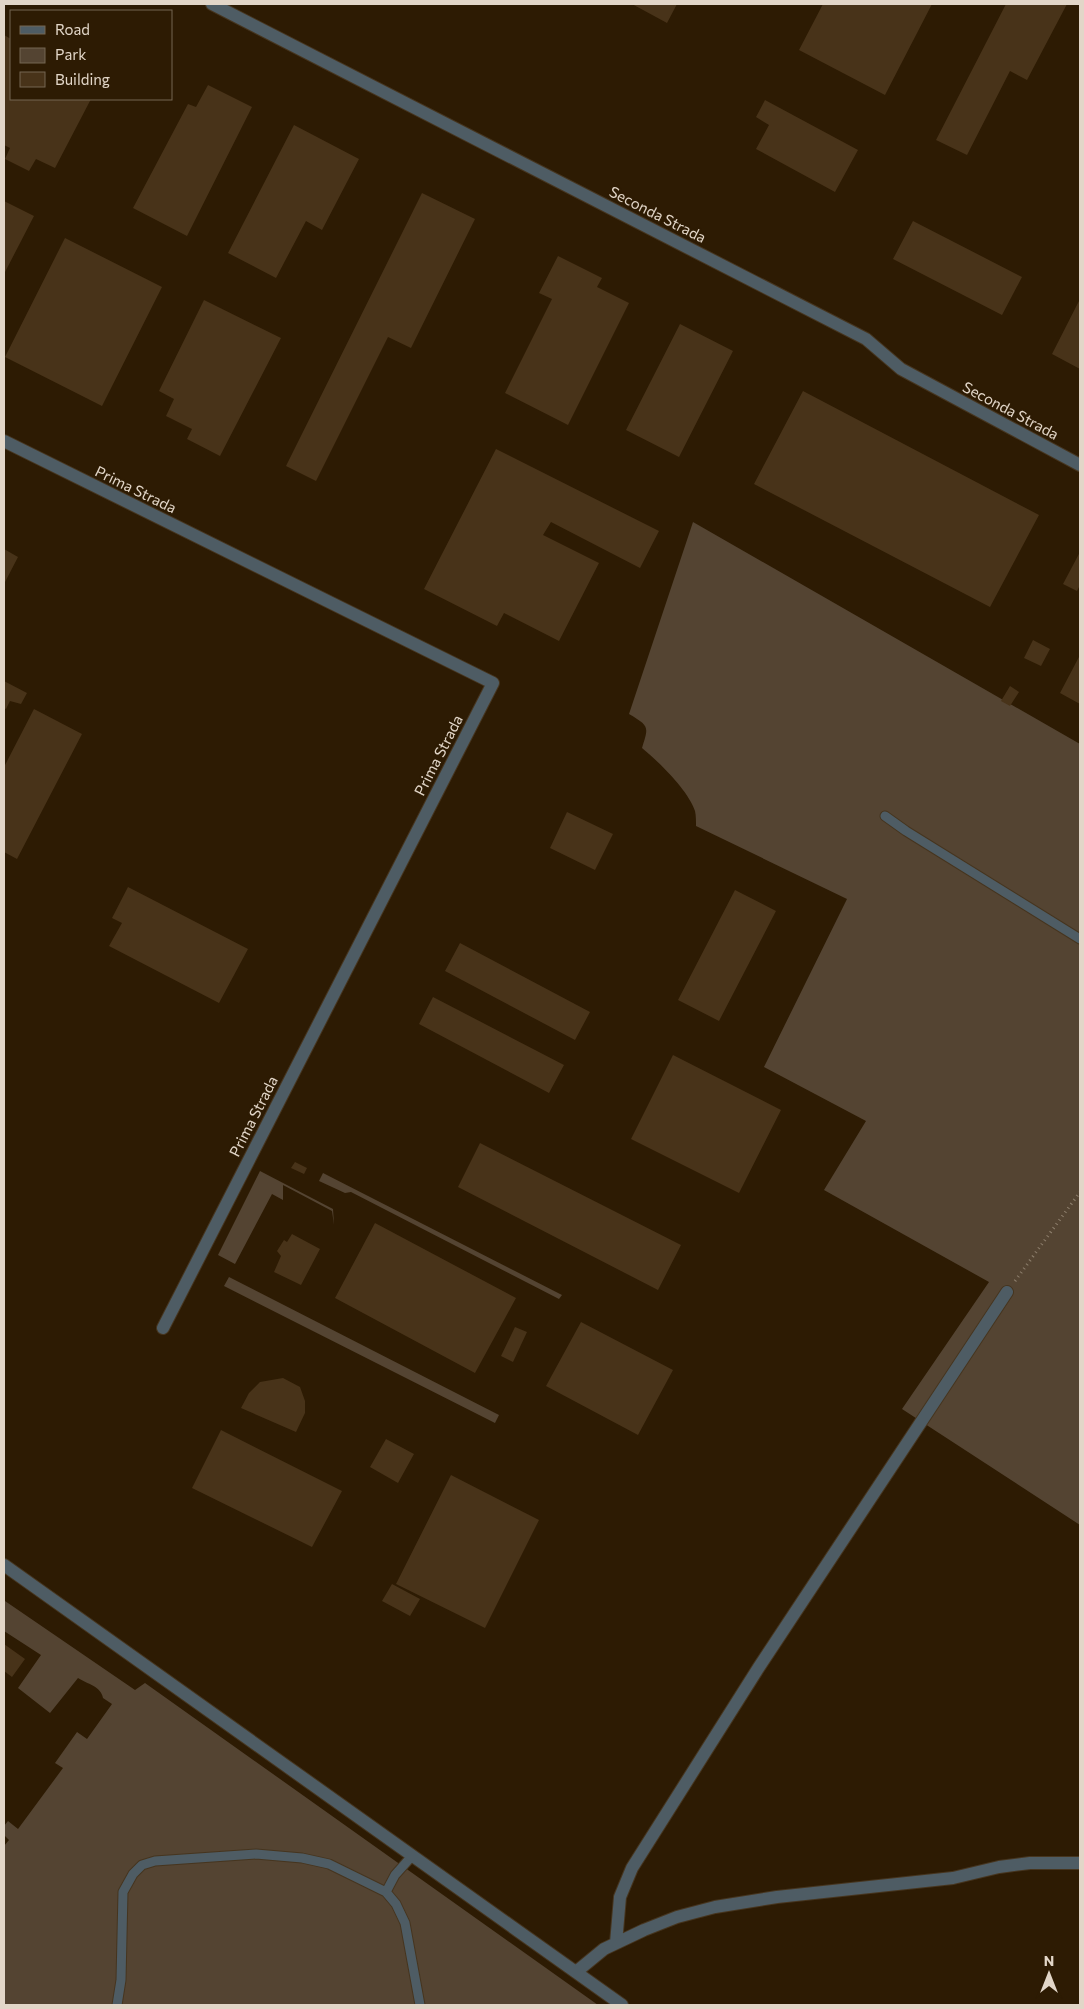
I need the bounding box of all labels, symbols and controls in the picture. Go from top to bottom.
legend [10,10,172,100]
text: Road [55,20,90,38]
text: Park [55,45,86,63]
text: Building [55,70,110,88]
street label: Seconda Strada [607,182,709,246]
street label: Seconda Strada [960,377,1062,443]
street label: Prima Strada [92,462,180,516]
street label: Prima Strada [410,712,466,798]
street label: Prima Strada [225,1073,281,1159]
north arrow [1024,1949,1074,1999]
text: N [1044,1952,1054,1969]

